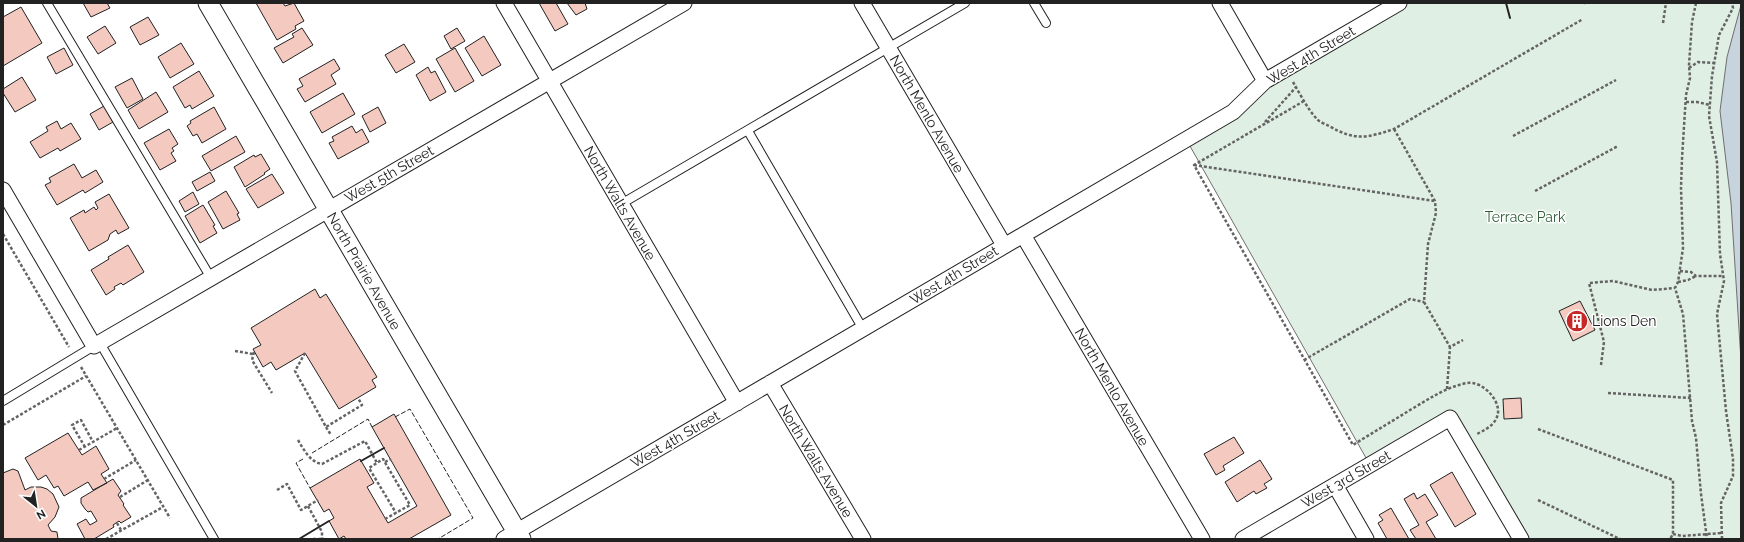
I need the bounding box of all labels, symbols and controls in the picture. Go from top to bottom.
street label: West 4th Street [1264,22,1358,88]
street label: North Menlo Avenue [887,52,967,176]
street label: West 5th Street [342,142,436,206]
street label: North Walts Avenue [581,143,659,263]
street label: North Prairie Avenue [324,209,404,333]
park label: Terrace Park [1485,209,1566,225]
street label: West 4th Street [907,242,1001,308]
building icon: Lions Den [1564,308,1590,334]
place label: Lions Den [1592,313,1656,329]
street label: North Menlo Avenue [1072,325,1152,449]
street label: North Walts Avenue [776,402,856,520]
street label: West 4th Street [628,407,722,471]
street label: West 3rd Street [1299,447,1394,511]
north arrow [16,486,56,526]
text: N [34,506,48,522]

